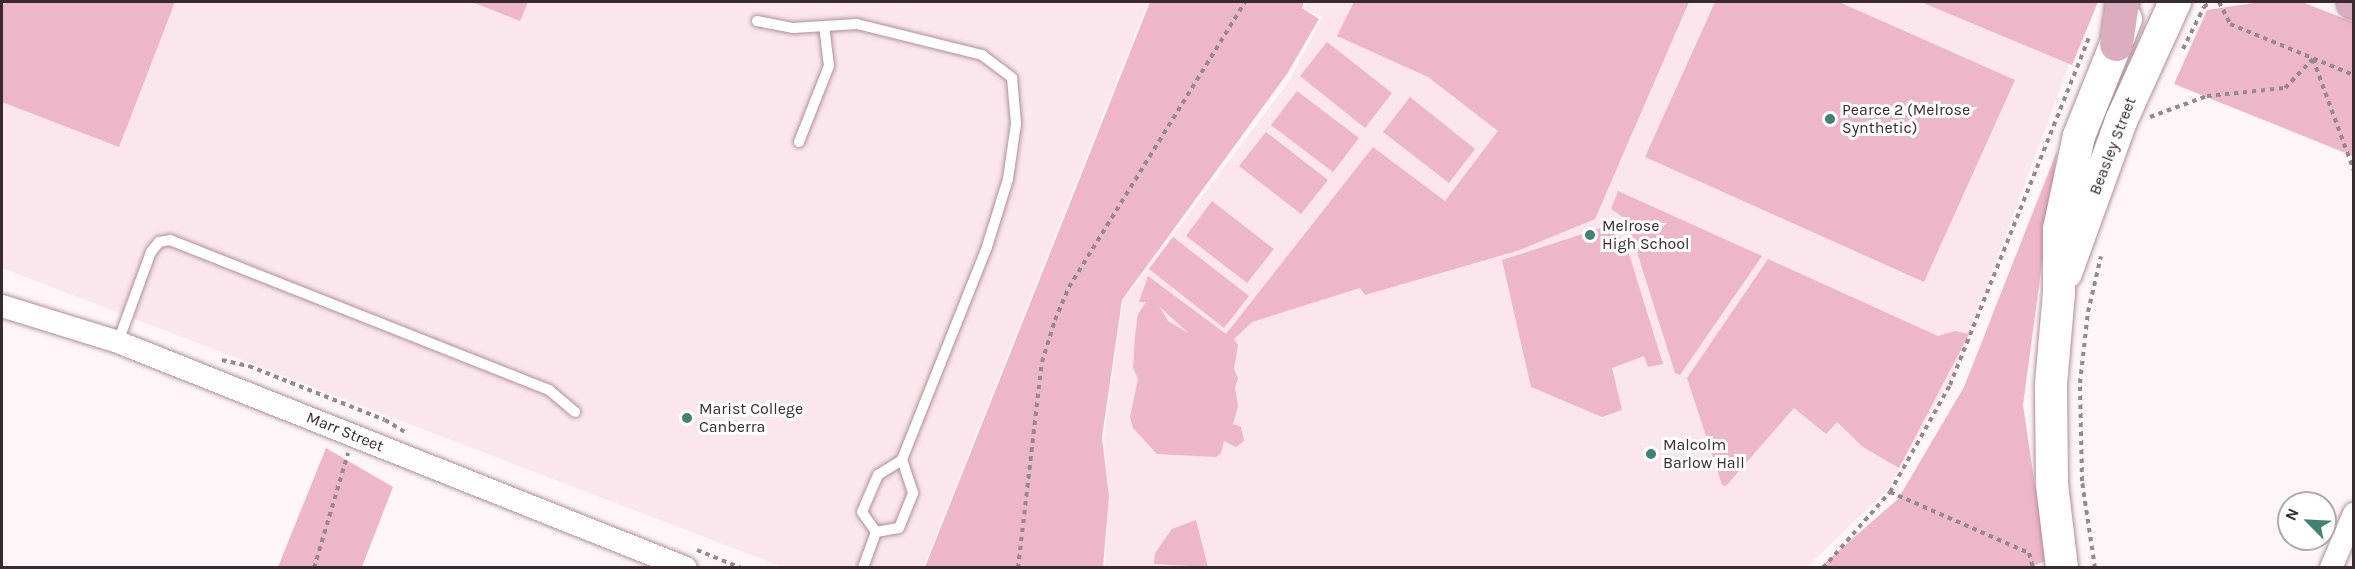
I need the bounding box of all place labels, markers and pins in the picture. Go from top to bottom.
place label: Pearce 2 (Melrose Synthetic) [1842,100,1970,138]
marker: Pearce 2 (Melrose Synthetic) [1823,112,1837,126]
place label: Melrose High School [1602,216,1690,254]
marker: Melrose High School [1583,228,1597,242]
place label: Marist College Canberra [699,399,803,437]
marker: Marist College Canberra [680,411,694,425]
place label: Malcolm Barlow Hall [1663,435,1745,473]
marker: Malcolm Barlow Hall [1644,447,1658,461]

